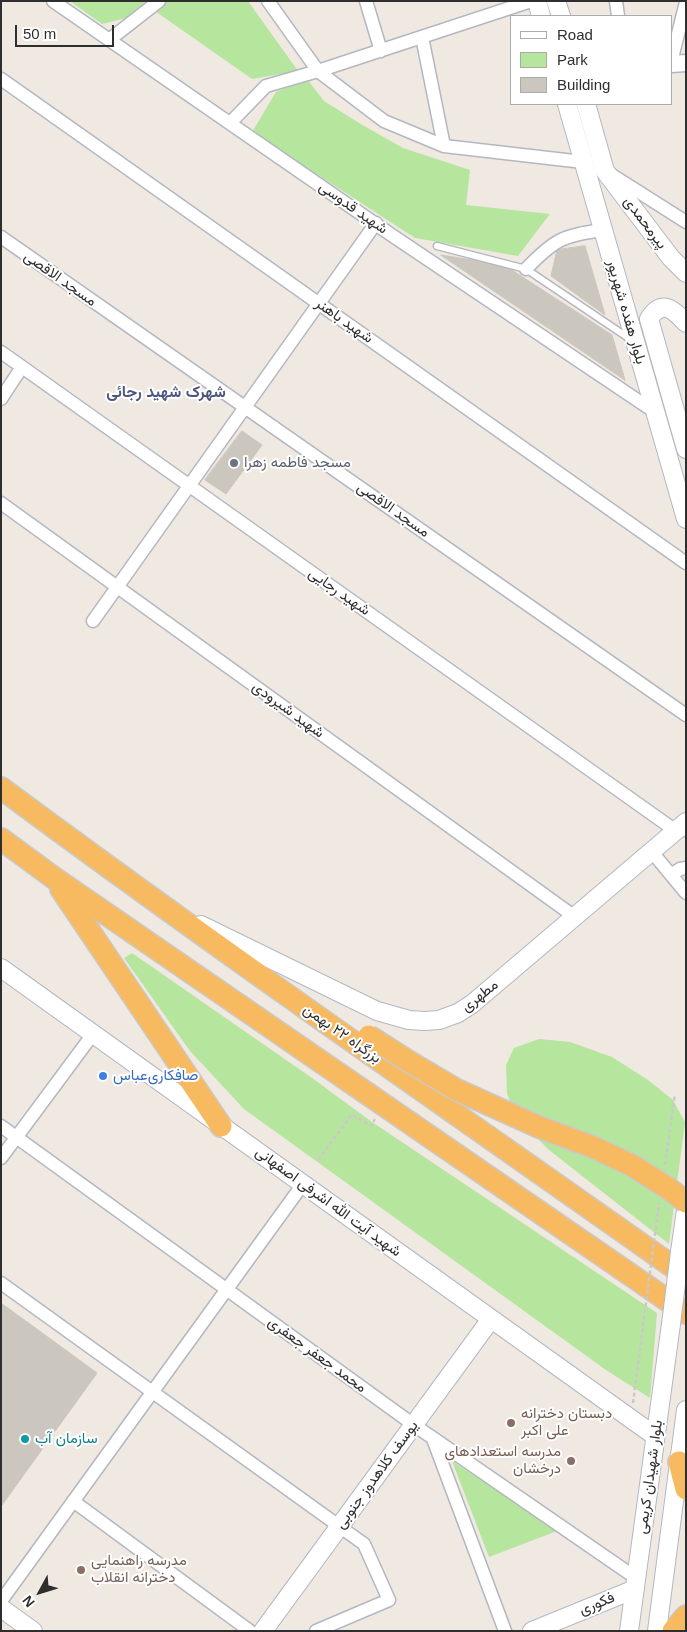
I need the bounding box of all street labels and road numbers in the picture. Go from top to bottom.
street label: شهید قدوسی [315,178,391,238]
street label: پیرمحمدی [619,193,671,253]
street label: مسجد الاقصی [20,247,100,311]
street label: بلوار هفده شهریور [602,258,650,366]
street label: شهید باهنر [312,295,376,347]
street label: مسجد الاقصی [353,478,433,542]
street label: شهید رجایی [305,564,373,620]
street label: شهید شیرودی [248,678,328,742]
street label: مطهری [458,976,502,1016]
street label: بزرگراه ۲۲ بهمن [300,1001,384,1067]
street label: شهید آیت الله اشرفی اصفهانی [252,1143,404,1261]
street label: محمد جعفر جعفری [264,1313,370,1397]
street label: یوسف کلاهدوز جنوبی [332,1417,422,1533]
street label: بلوار شهیدان کریمی [633,1419,667,1535]
street label: فکوری [577,1589,617,1619]

